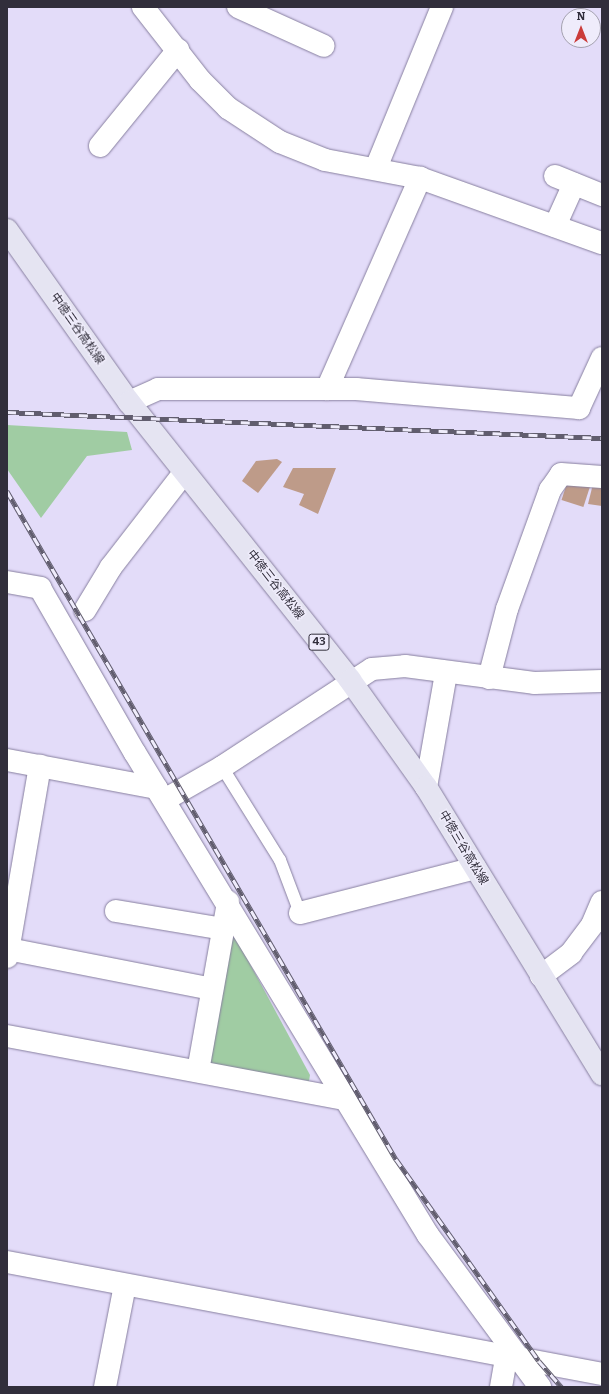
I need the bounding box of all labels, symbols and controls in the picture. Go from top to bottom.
north arrow [561,8,601,48]
text: N [577,10,585,23]
street label: 中徳三谷高松線 [47,290,107,368]
street label: 中徳三谷高松線 [243,547,307,623]
road number: 43 [308,633,330,651]
street label: 中徳三谷高松線 [435,808,491,888]

